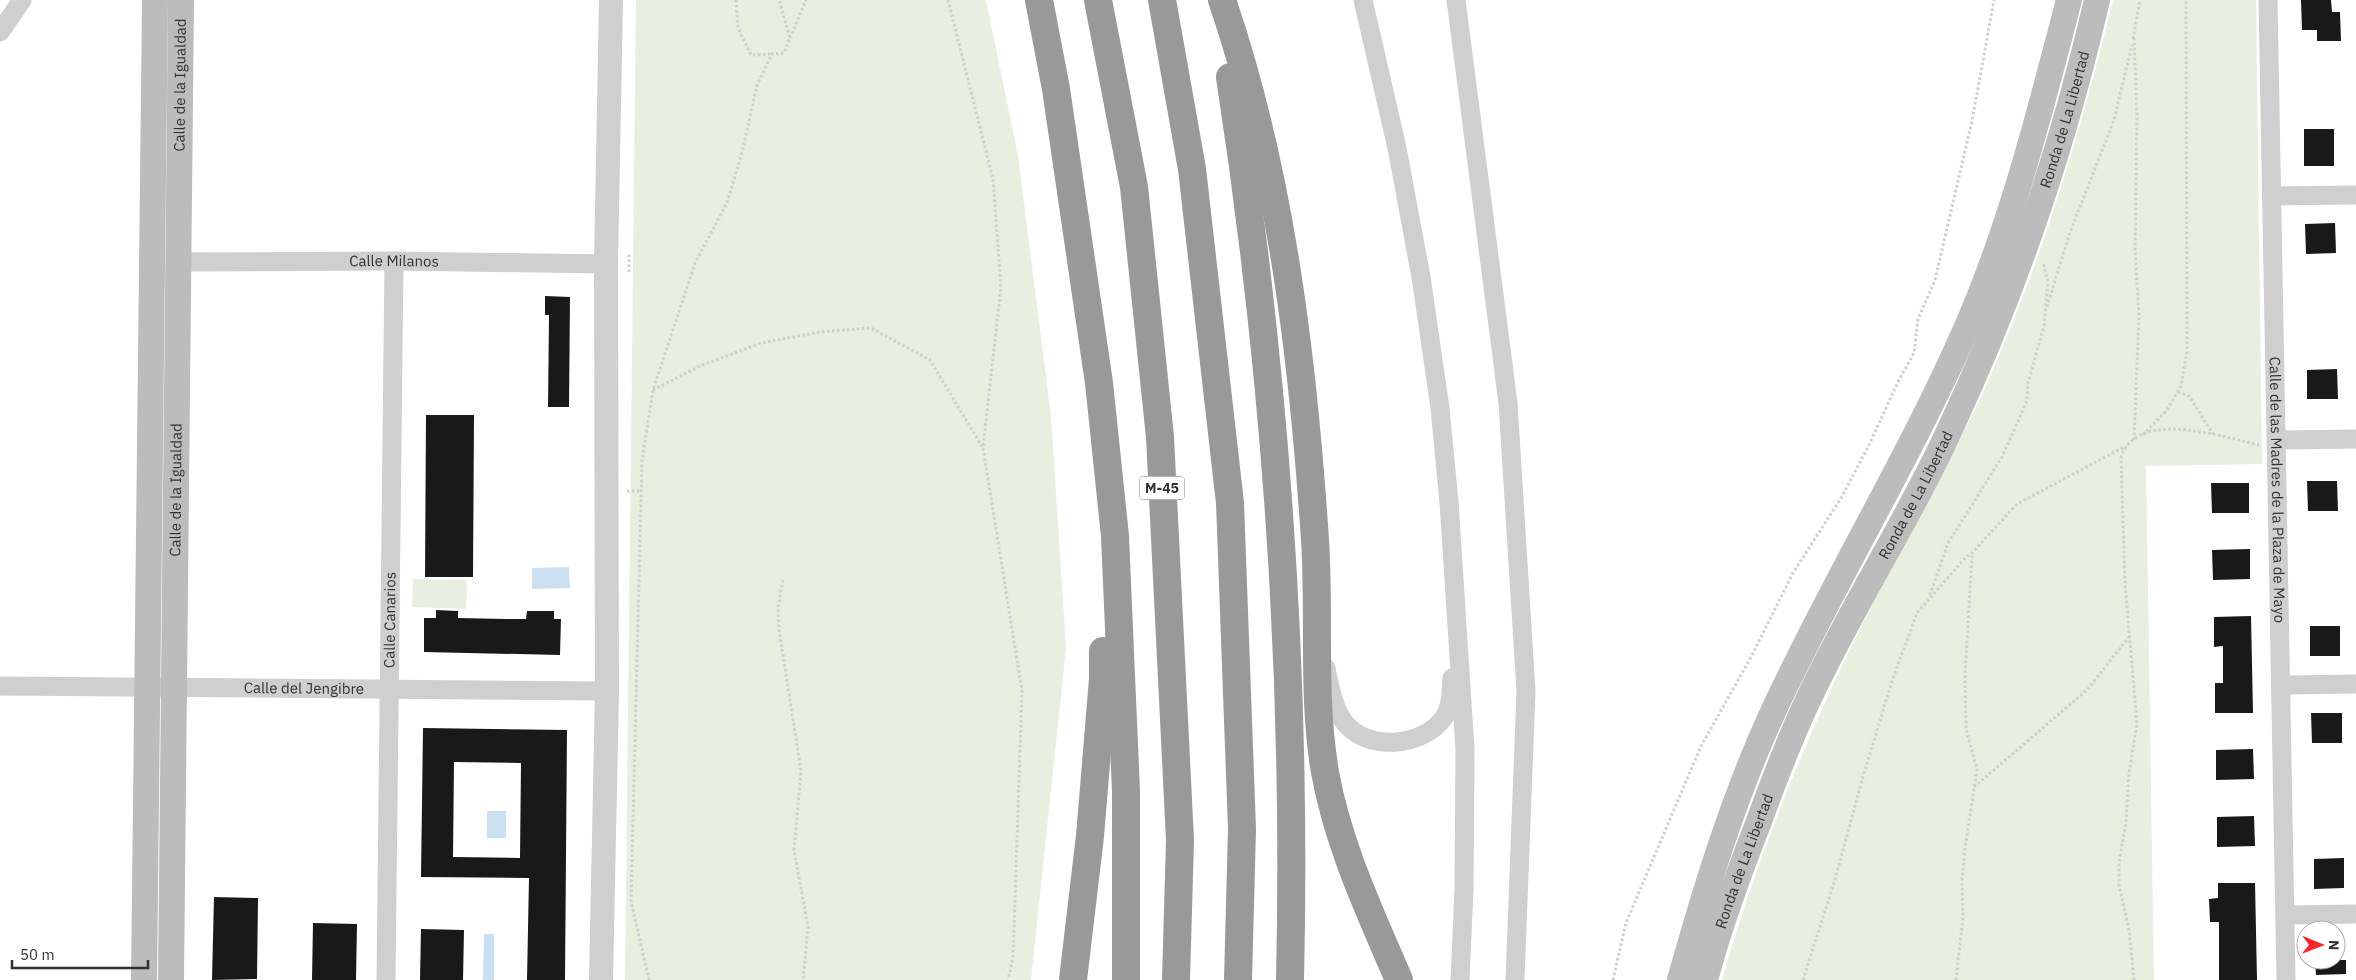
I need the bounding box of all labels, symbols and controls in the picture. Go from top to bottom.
street label: Calle de la Igualdad [169,18,190,152]
street label: Ronda de La Libertad [2036,49,2093,191]
street label: Calle Milanos [349,251,439,271]
street label: Calle de las Madres de la Plaza de Mayo [2266,356,2289,623]
street label: Calle de la Igualdad [165,423,186,557]
street label: Ronda de La Libertad [1874,428,1957,562]
road number: M-45 [1140,476,1184,499]
street label: Calle Canarios [379,572,400,668]
street label: Calle del Jengibre [244,678,364,698]
street label: Ronda de La Libertad [1711,791,1777,931]
north arrow [2296,920,2346,970]
scale bar [12,938,149,970]
text: N [2325,940,2343,950]
text: 50 m [20,945,55,964]

